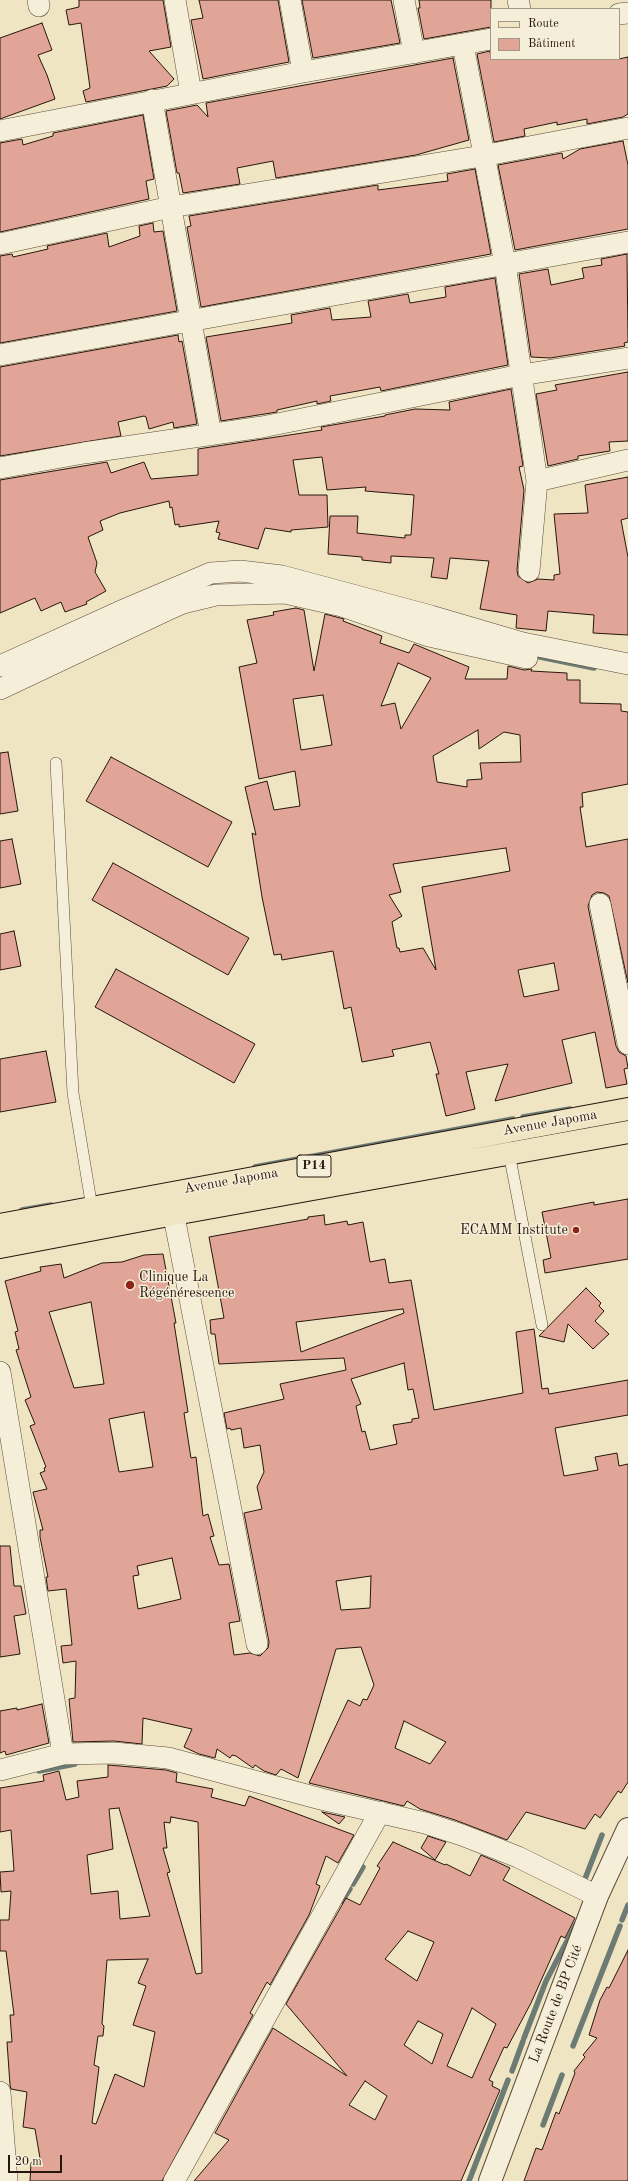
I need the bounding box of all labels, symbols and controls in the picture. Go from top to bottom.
legend [490,8,620,60]
text: Route [528,18,559,30]
text: Bâtiment [528,38,575,50]
street label: Avenue Japoma [502,1106,598,1140]
road number: P14 [297,1155,331,1177]
street label: Avenue Japoma [183,1164,279,1198]
place label: ECAMM Institute [460,1222,568,1238]
marker: ECAMM Institute [571,1225,581,1235]
place label: Clinique La Régénérescence [139,1269,234,1302]
marker: Clinique La Régénérescence [124,1279,136,1291]
street label: La Route de BP Cité [526,1943,586,2065]
scale bar [10,2147,64,2173]
text: 20 m [15,2156,42,2168]

